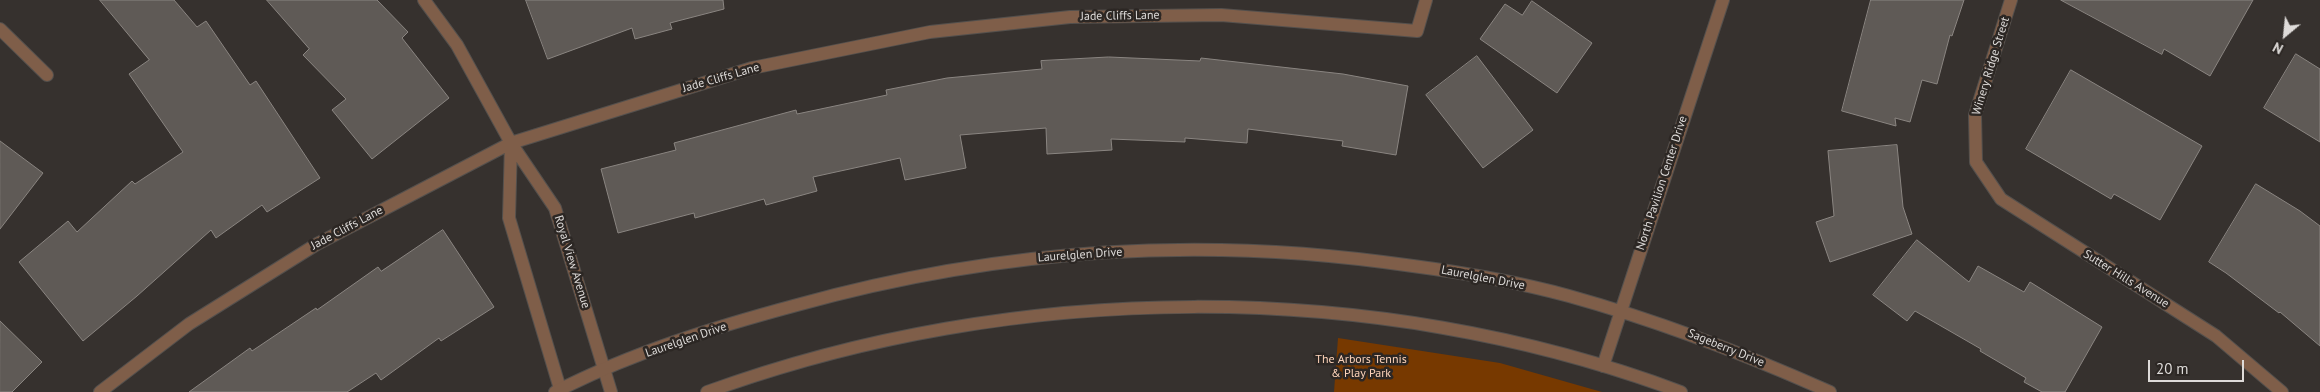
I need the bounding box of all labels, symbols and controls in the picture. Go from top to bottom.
street label: Jade Cliffs Lane [1080,8,1160,24]
north arrow [2260,10,2310,60]
street label: Winery Ridge Street [1969,15,2013,117]
text: N [2270,38,2286,58]
street label: Jade Cliffs Lane [681,60,761,96]
street label: North Pavilion Center Drive [1633,114,1691,252]
street label: Jade Cliffs Lane [309,203,385,253]
street label: Royal View Avenue [551,214,593,310]
street label: Laurelglen Drive [1037,245,1123,265]
street label: Sutter Hills Avenue [2081,247,2171,311]
street label: Laurelglen Drive [1440,263,1526,293]
street label: Laurelglen Drive [644,319,728,361]
street label: Sageberry Drive [1686,326,1766,370]
scale bar [2150,350,2246,382]
park label: The Arbors Tennis & Play Park [1315,353,1407,381]
text: 20 m [2156,359,2189,378]

